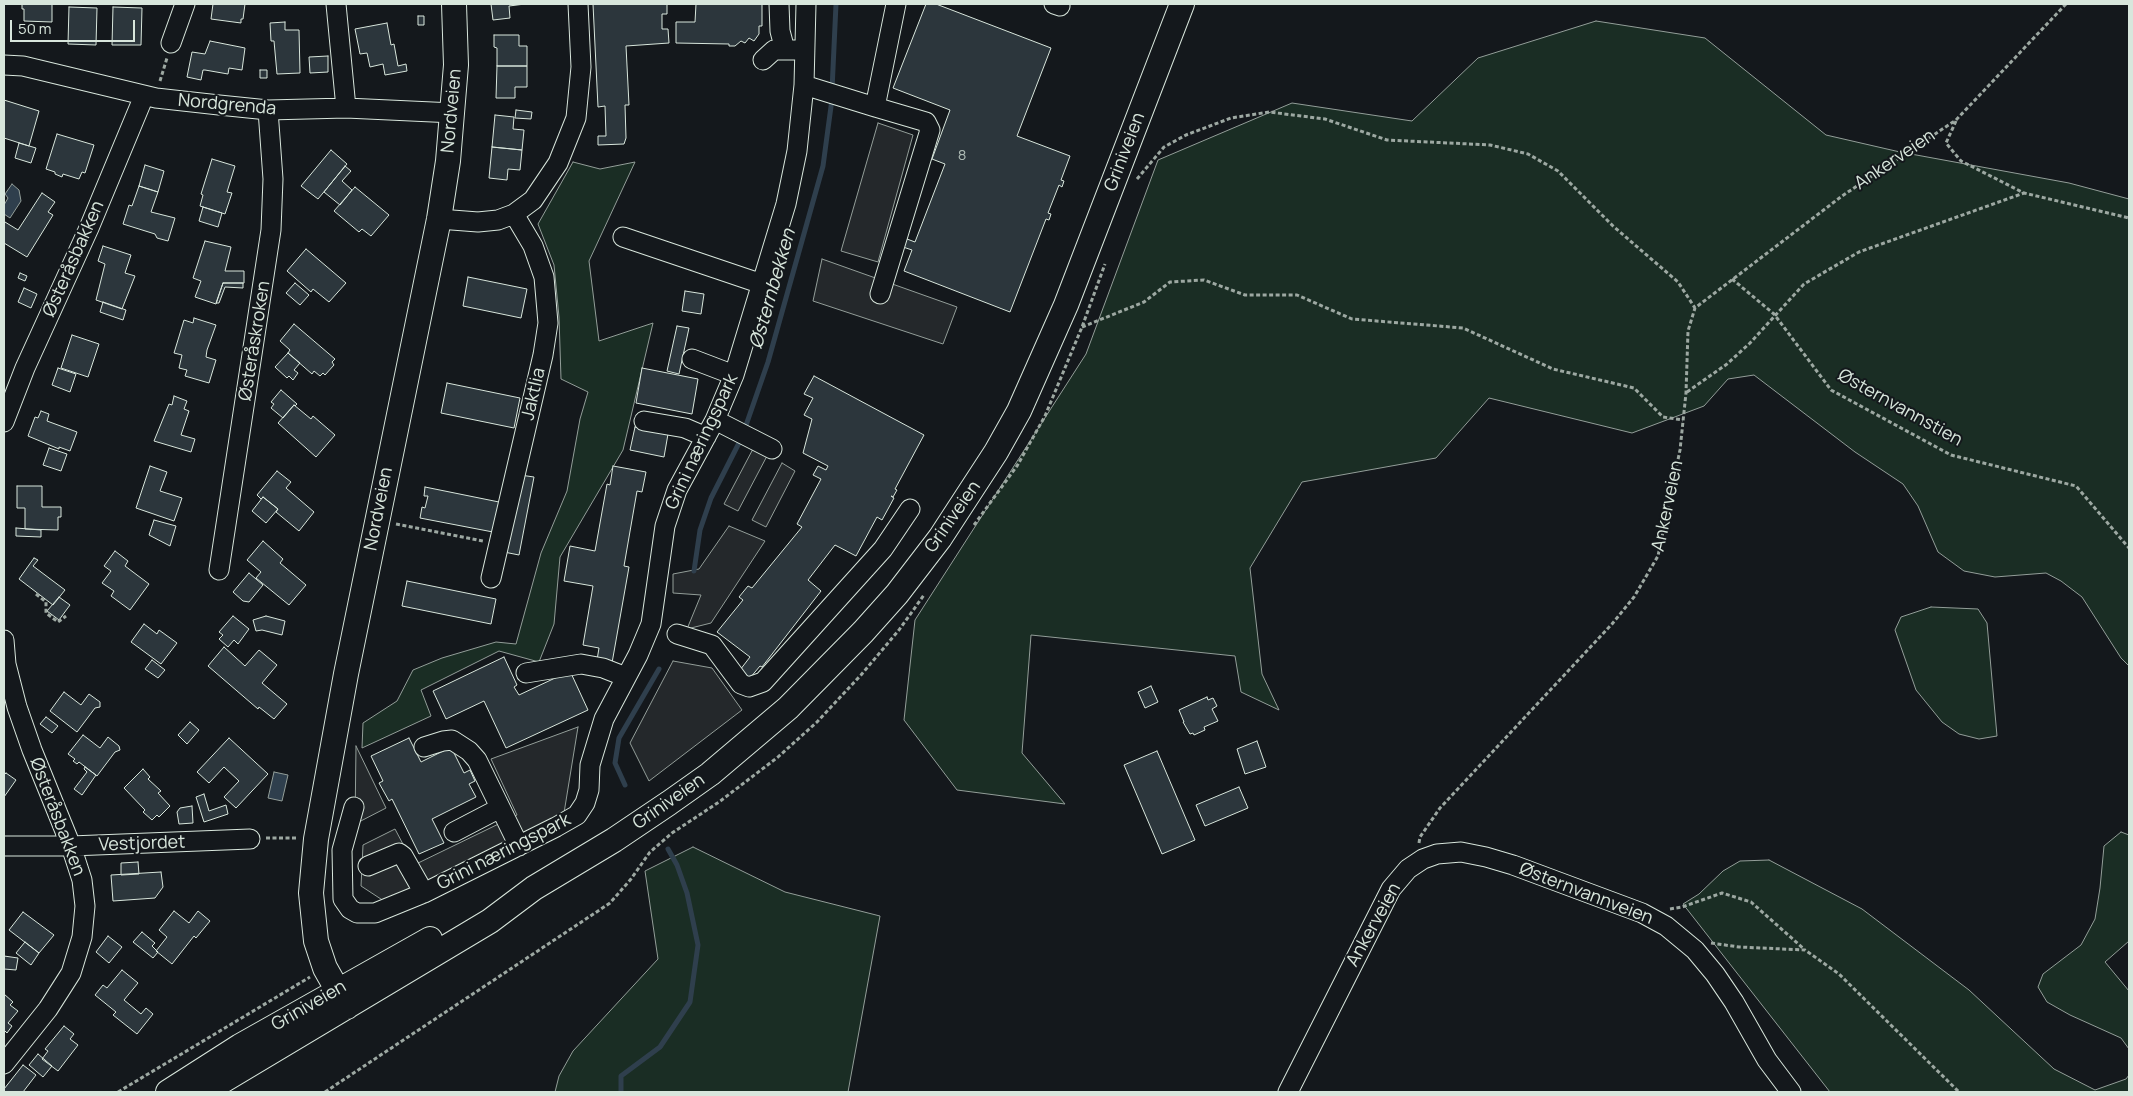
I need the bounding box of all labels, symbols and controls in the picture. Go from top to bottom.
scale bar [12,10,138,42]
text: 50 m [18,18,52,39]
street label: Nordveien [438,68,466,154]
street label: Nordgrenda [177,90,277,120]
street label: Griniveien [1100,110,1150,194]
street label: Ankerveien [1851,125,1939,195]
house number: 8 [958,147,966,165]
street label: Østeråsbakken [39,198,109,320]
water label: Østernbekken [745,227,801,351]
street label: Østeråskroken [235,280,275,402]
street label: Østernvannstien [1834,365,1966,451]
street label: Jaktlia [518,366,550,422]
street label: Grini næringspark [661,371,743,513]
street label: Ankerveien [1648,459,1688,553]
street label: Nordveien [360,466,398,552]
street label: Griniveien [920,477,986,557]
street label: Østeråsbakken [25,755,89,879]
street label: Griniveien [629,769,709,835]
street label: Grini næringspark [434,809,574,895]
street label: Vestjordet [98,832,186,856]
street label: Østernvannveien [1516,859,1656,929]
street label: Ankerveien [1342,879,1406,971]
street label: Griniveien [268,976,350,1036]

